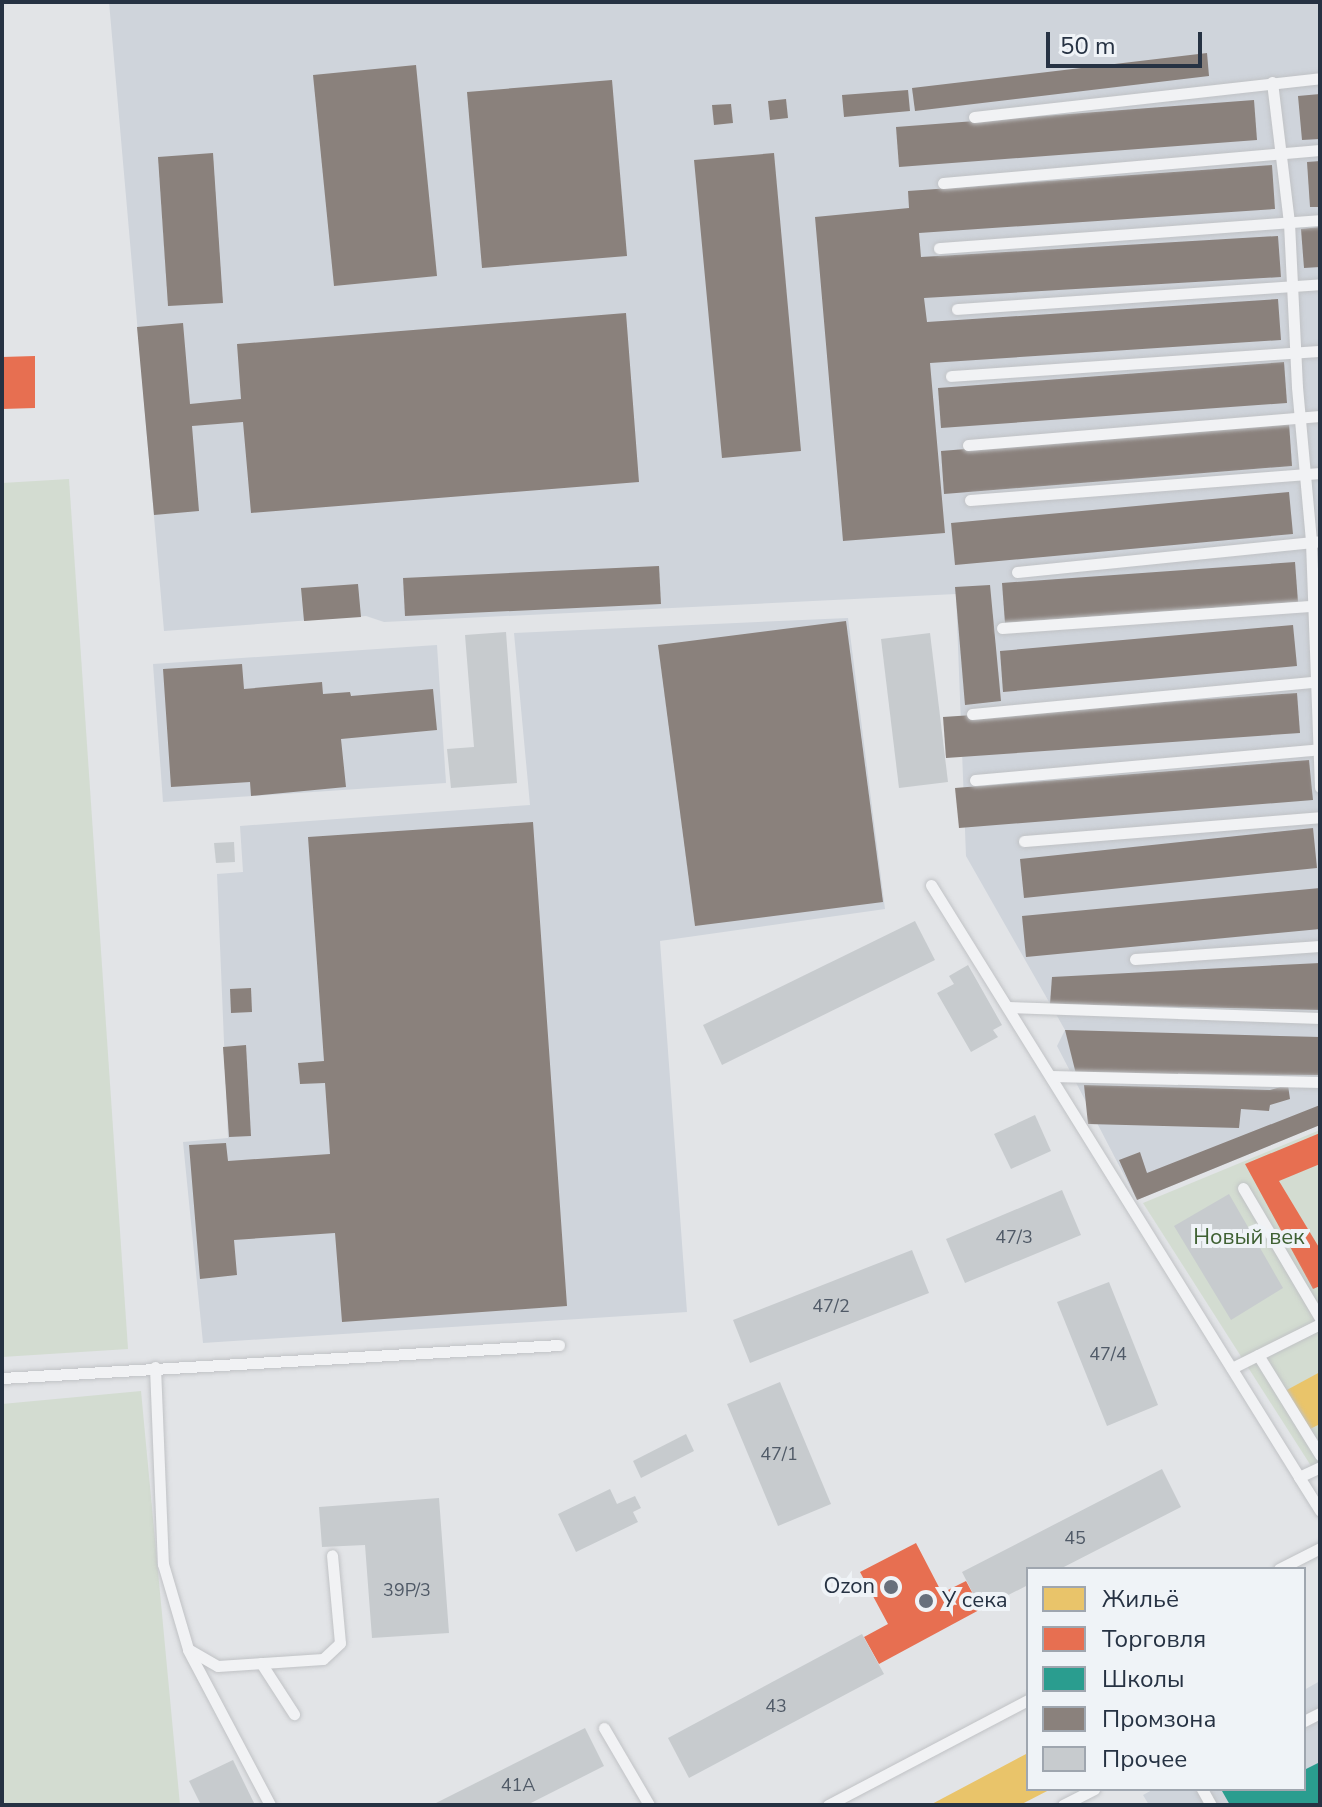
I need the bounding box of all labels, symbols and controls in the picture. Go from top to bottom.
scale bar [1050,16,1206,66]
text: 50 m [1060,30,1116,62]
park label: Новый век [1193,1225,1305,1251]
house number: 47/3 [995,1226,1033,1248]
house number: 47/2 [812,1295,850,1317]
house number: 47/4 [1089,1343,1127,1365]
house number: 47/1 [760,1443,798,1465]
house number: 45 [1064,1527,1086,1549]
legend [1026,1567,1306,1791]
place label: Ozon [823,1574,875,1600]
marker: Ozon [882,1578,900,1596]
house number: 39Р/3 [383,1579,431,1601]
text: Жильё [1102,1583,1179,1615]
place label: У сека [942,1588,1008,1614]
marker: У сека [917,1592,935,1610]
text: Торговля [1102,1623,1206,1655]
text: Школы [1102,1663,1185,1695]
house number: 43 [765,1695,787,1717]
text: Промзона [1102,1703,1216,1735]
text: Прочее [1102,1743,1187,1775]
house number: 41А [501,1774,535,1796]

